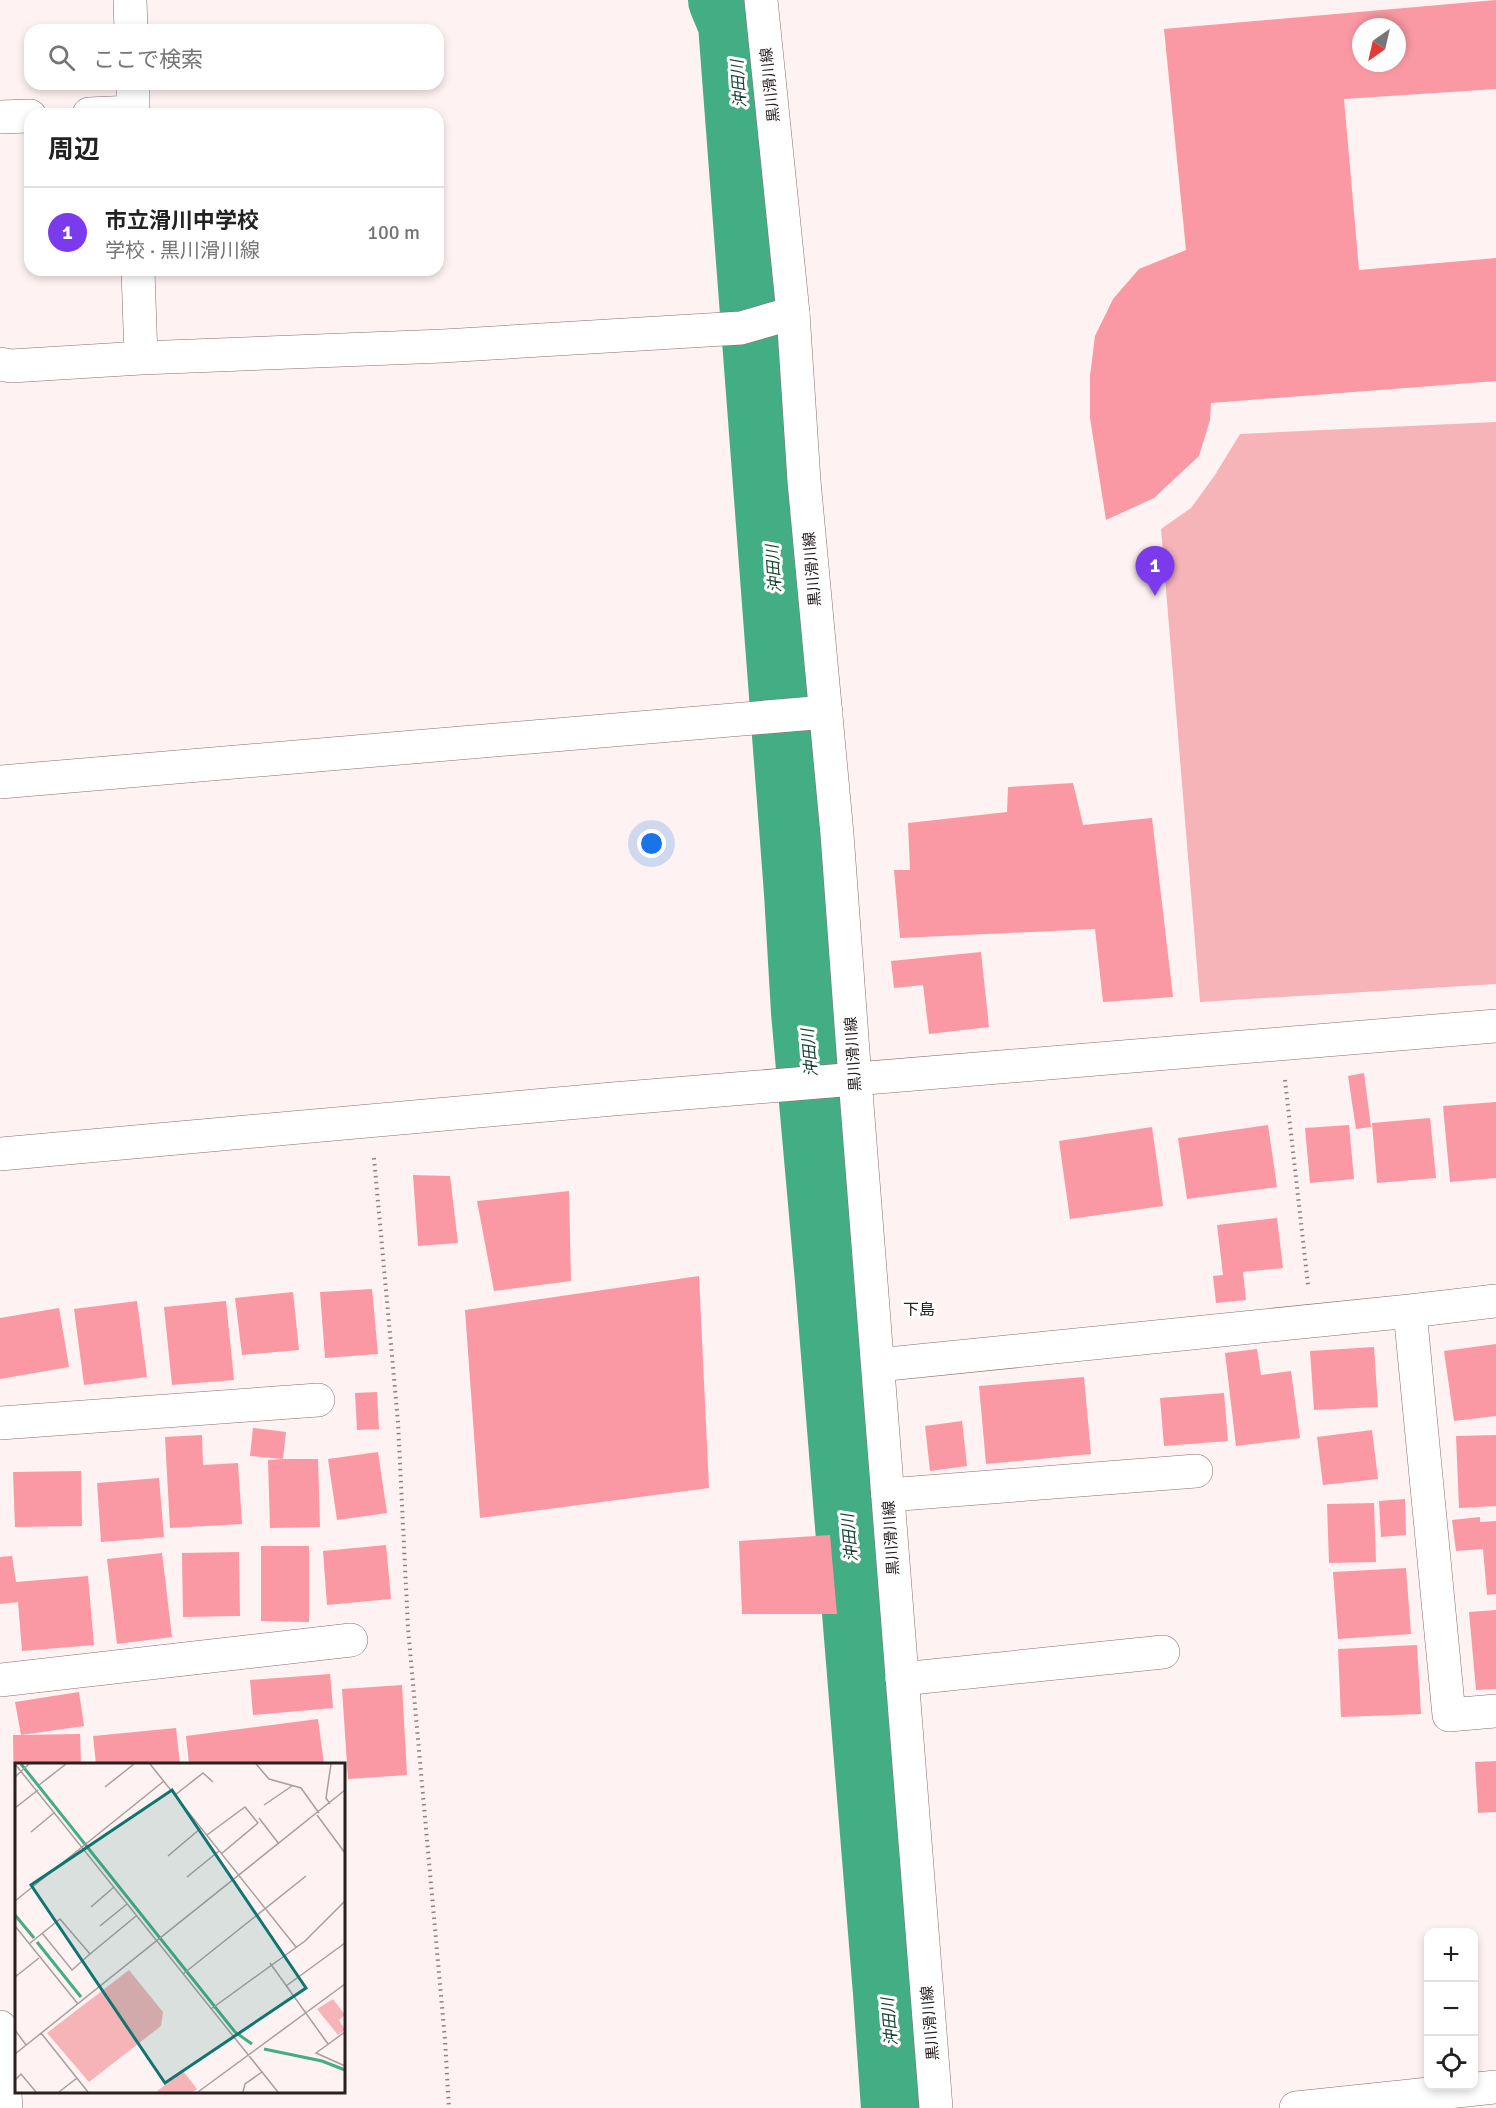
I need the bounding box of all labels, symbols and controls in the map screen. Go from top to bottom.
north arrow [1352,18,1406,72]
search box [24,24,444,90]
icon: search [45,41,78,74]
text: ここで検索 [93,46,203,73]
street label: 黒川滑川線 [757,47,783,123]
water label: 沖田川 [727,57,751,109]
text: 周辺 [48,134,100,166]
text: 市立滑川中学校 [105,207,259,234]
text: 1 [62,220,73,245]
text: 100 m [367,220,420,245]
text: 学校 · 黒川滑川線 [105,238,260,263]
street label: 黒川滑川線 [800,531,824,607]
water label: 沖田川 [762,542,786,594]
pin: 1 [1136,546,1174,596]
your location [637,829,666,858]
street label: 黒川滑川線 [841,1016,865,1092]
water label: 沖田川 [798,1026,822,1078]
district label: 下島 [903,1300,935,1320]
street label: 黒川滑川線 [879,1500,903,1576]
water label: 沖田川 [838,1511,862,1563]
inset map [15,1763,345,2093]
map controls [1424,1928,1478,2090]
button: + [1424,1928,1478,1982]
button: − [1424,1982,1478,2036]
street label: 黒川滑川線 [918,1985,942,2061]
water label: 沖田川 [878,1995,902,2047]
button: locate [1424,2036,1478,2090]

